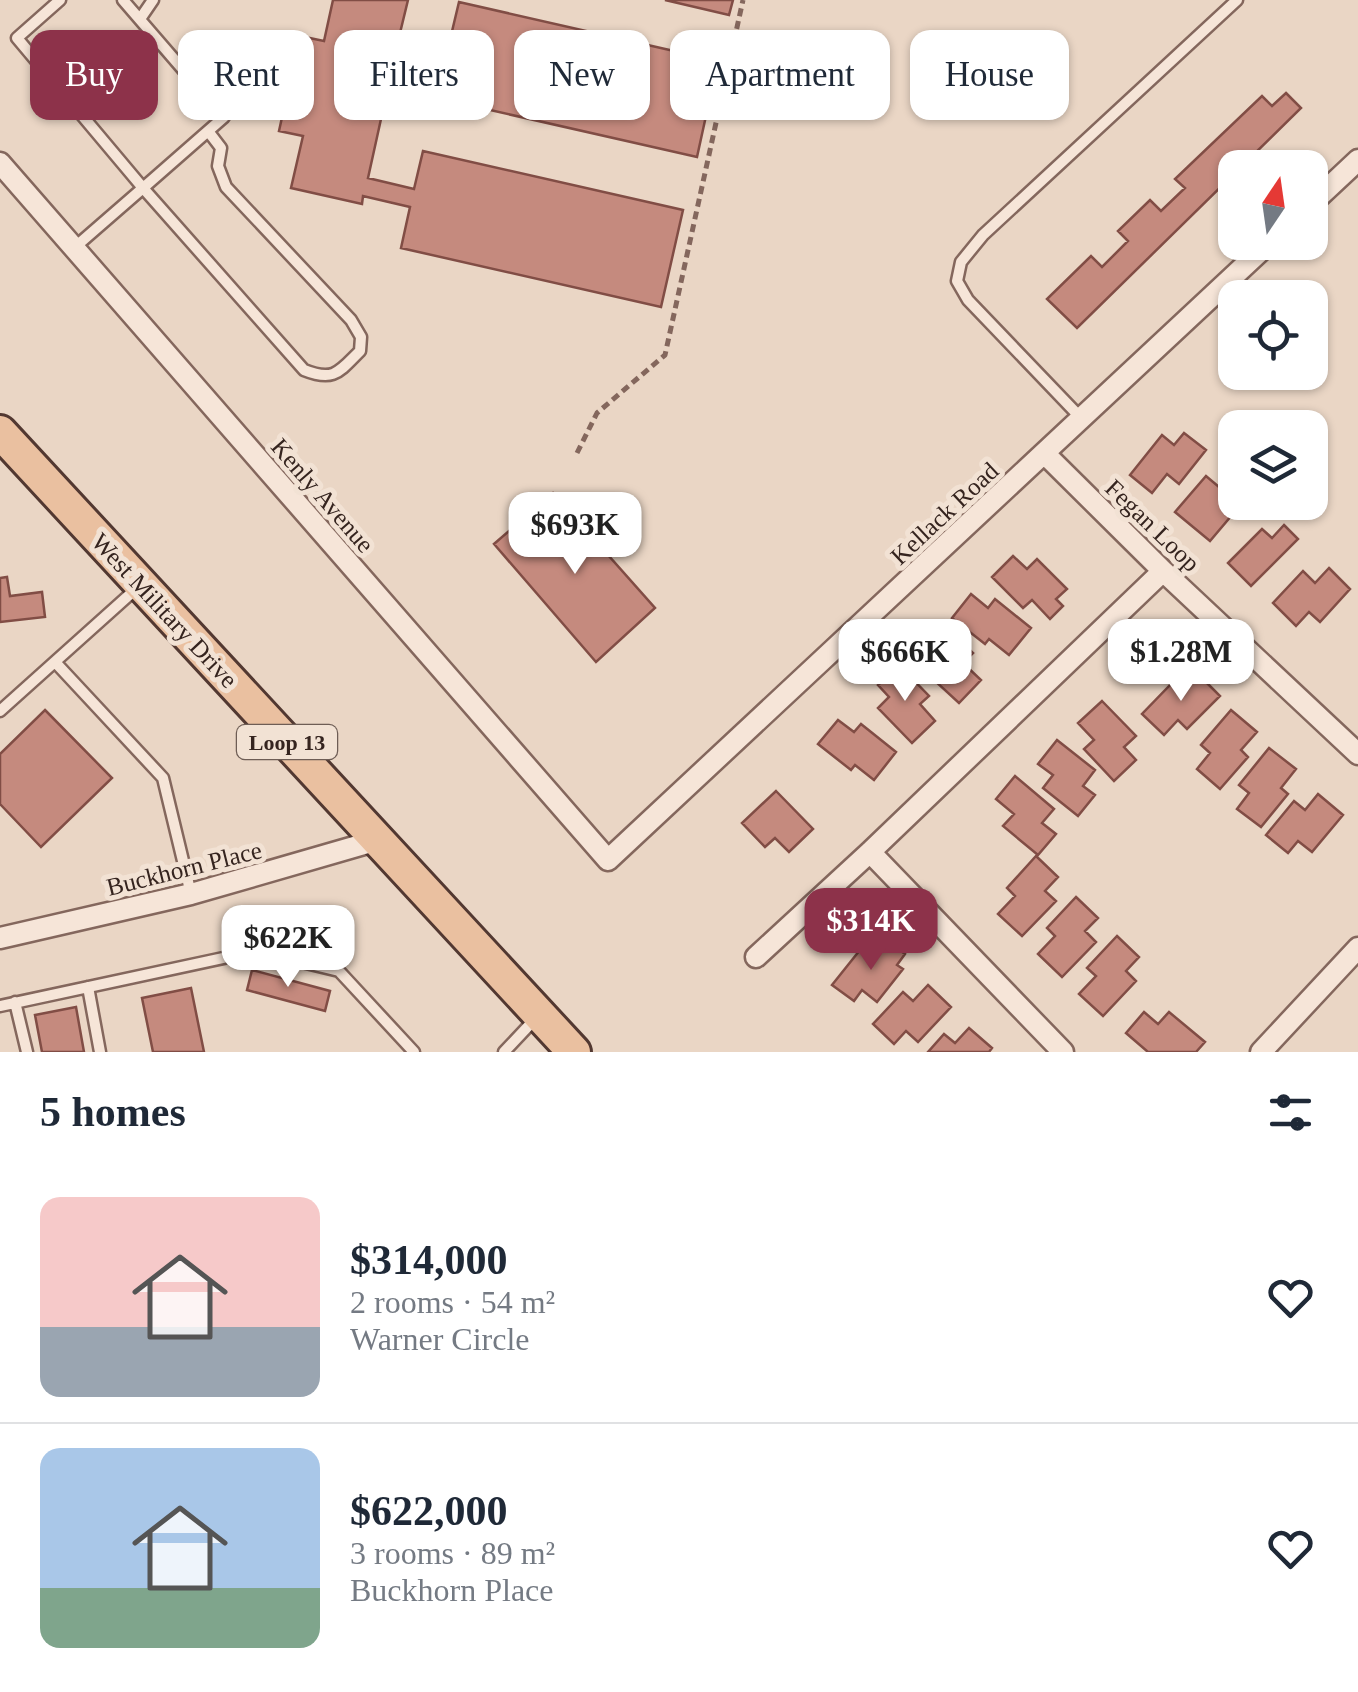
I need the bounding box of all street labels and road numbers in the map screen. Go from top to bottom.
street label: Kenly Avenue [266,433,379,558]
street label: Kellack Road [885,457,1004,570]
street label: Fegan Loop [1100,474,1205,577]
street label: West Military Drive [86,528,243,693]
road number: Loop 13 [237,725,337,759]
street label: Buckhorn Place [104,836,265,901]

